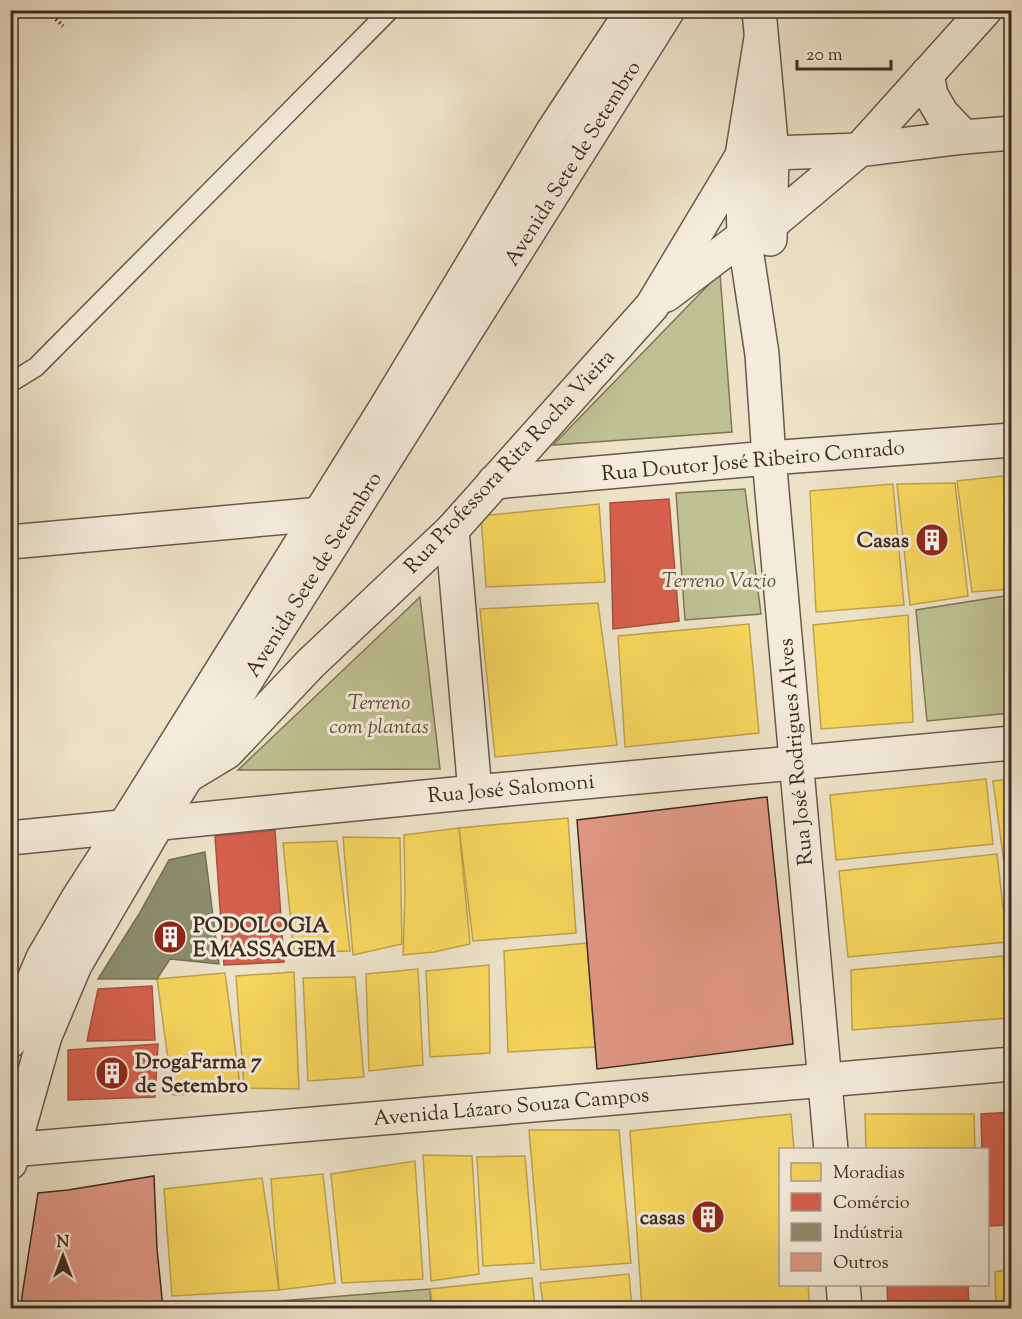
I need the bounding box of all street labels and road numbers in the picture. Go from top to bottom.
street label: Avenida Sete de Setembro [498,56,649,273]
street label: Rua Professora Rita Rocha Vieira [398,343,623,581]
street label: Rua Doutor José Ribeiro Conrado [600,434,906,490]
street label: Avenida Sete de Setembro [239,467,390,684]
street label: Rua José Rodrigues Alves [772,637,822,867]
street label: Rua José Salomoni [427,768,596,812]
street label: Avenida Lázaro Souza Campos [372,1081,650,1135]

